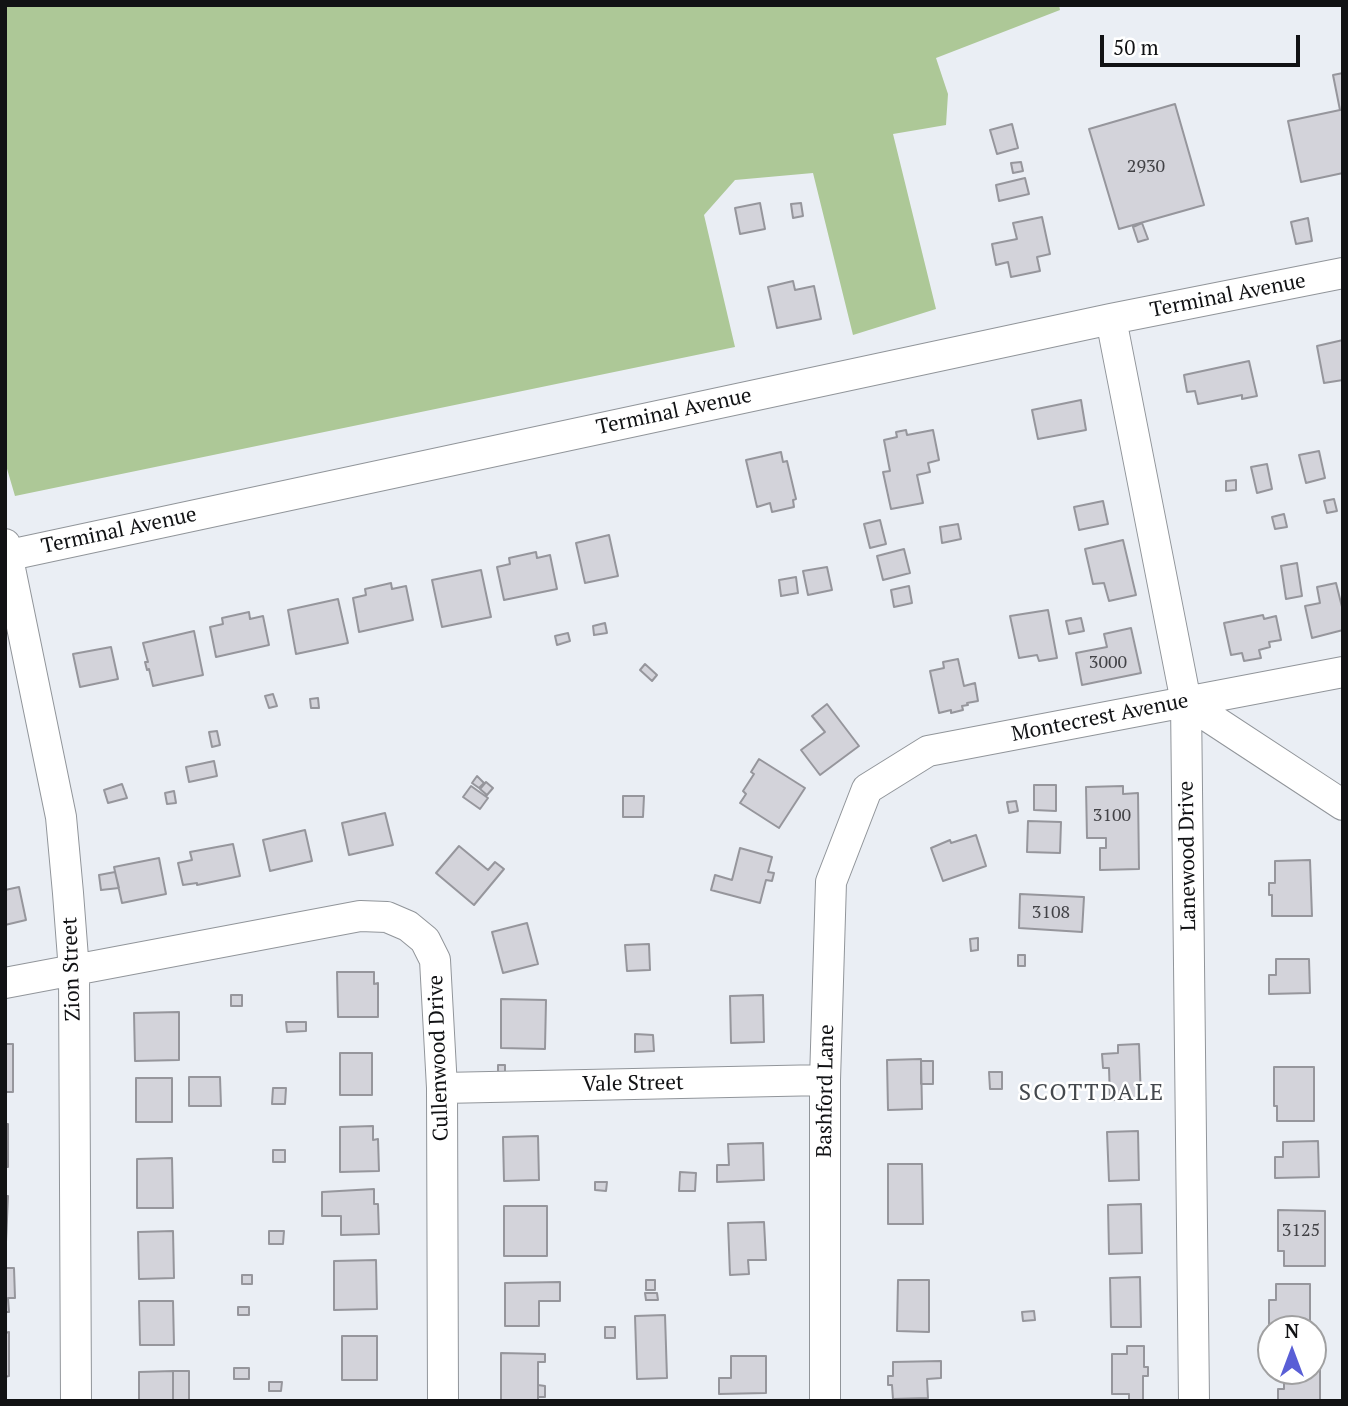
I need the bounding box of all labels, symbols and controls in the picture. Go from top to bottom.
scale bar [1103,21,1302,65]
text: 50 m [1113,33,1159,61]
house number: 2930 [1127,156,1165,178]
street label: Terminal Avenue [1148,269,1308,323]
street label: Terminal Avenue [594,383,754,441]
street label: Terminal Avenue [39,502,199,560]
house number: 3000 [1089,652,1127,674]
street label: Montecrest Avenue [1009,688,1191,748]
street label: Lanewood Drive [1174,781,1202,931]
house number: 3100 [1093,805,1131,827]
house number: 3108 [1032,902,1070,924]
street label: Zion Street [58,916,86,1022]
street label: Cullenwood Drive [424,974,454,1142]
street label: Bashford Lane [812,1024,840,1158]
street label: Vale Street [582,1071,684,1097]
district label: SCOTTDALE [1020,1079,1164,1107]
house number: 3125 [1282,1220,1320,1242]
north arrow [1257,1315,1327,1385]
text: N [1285,1318,1299,1343]

